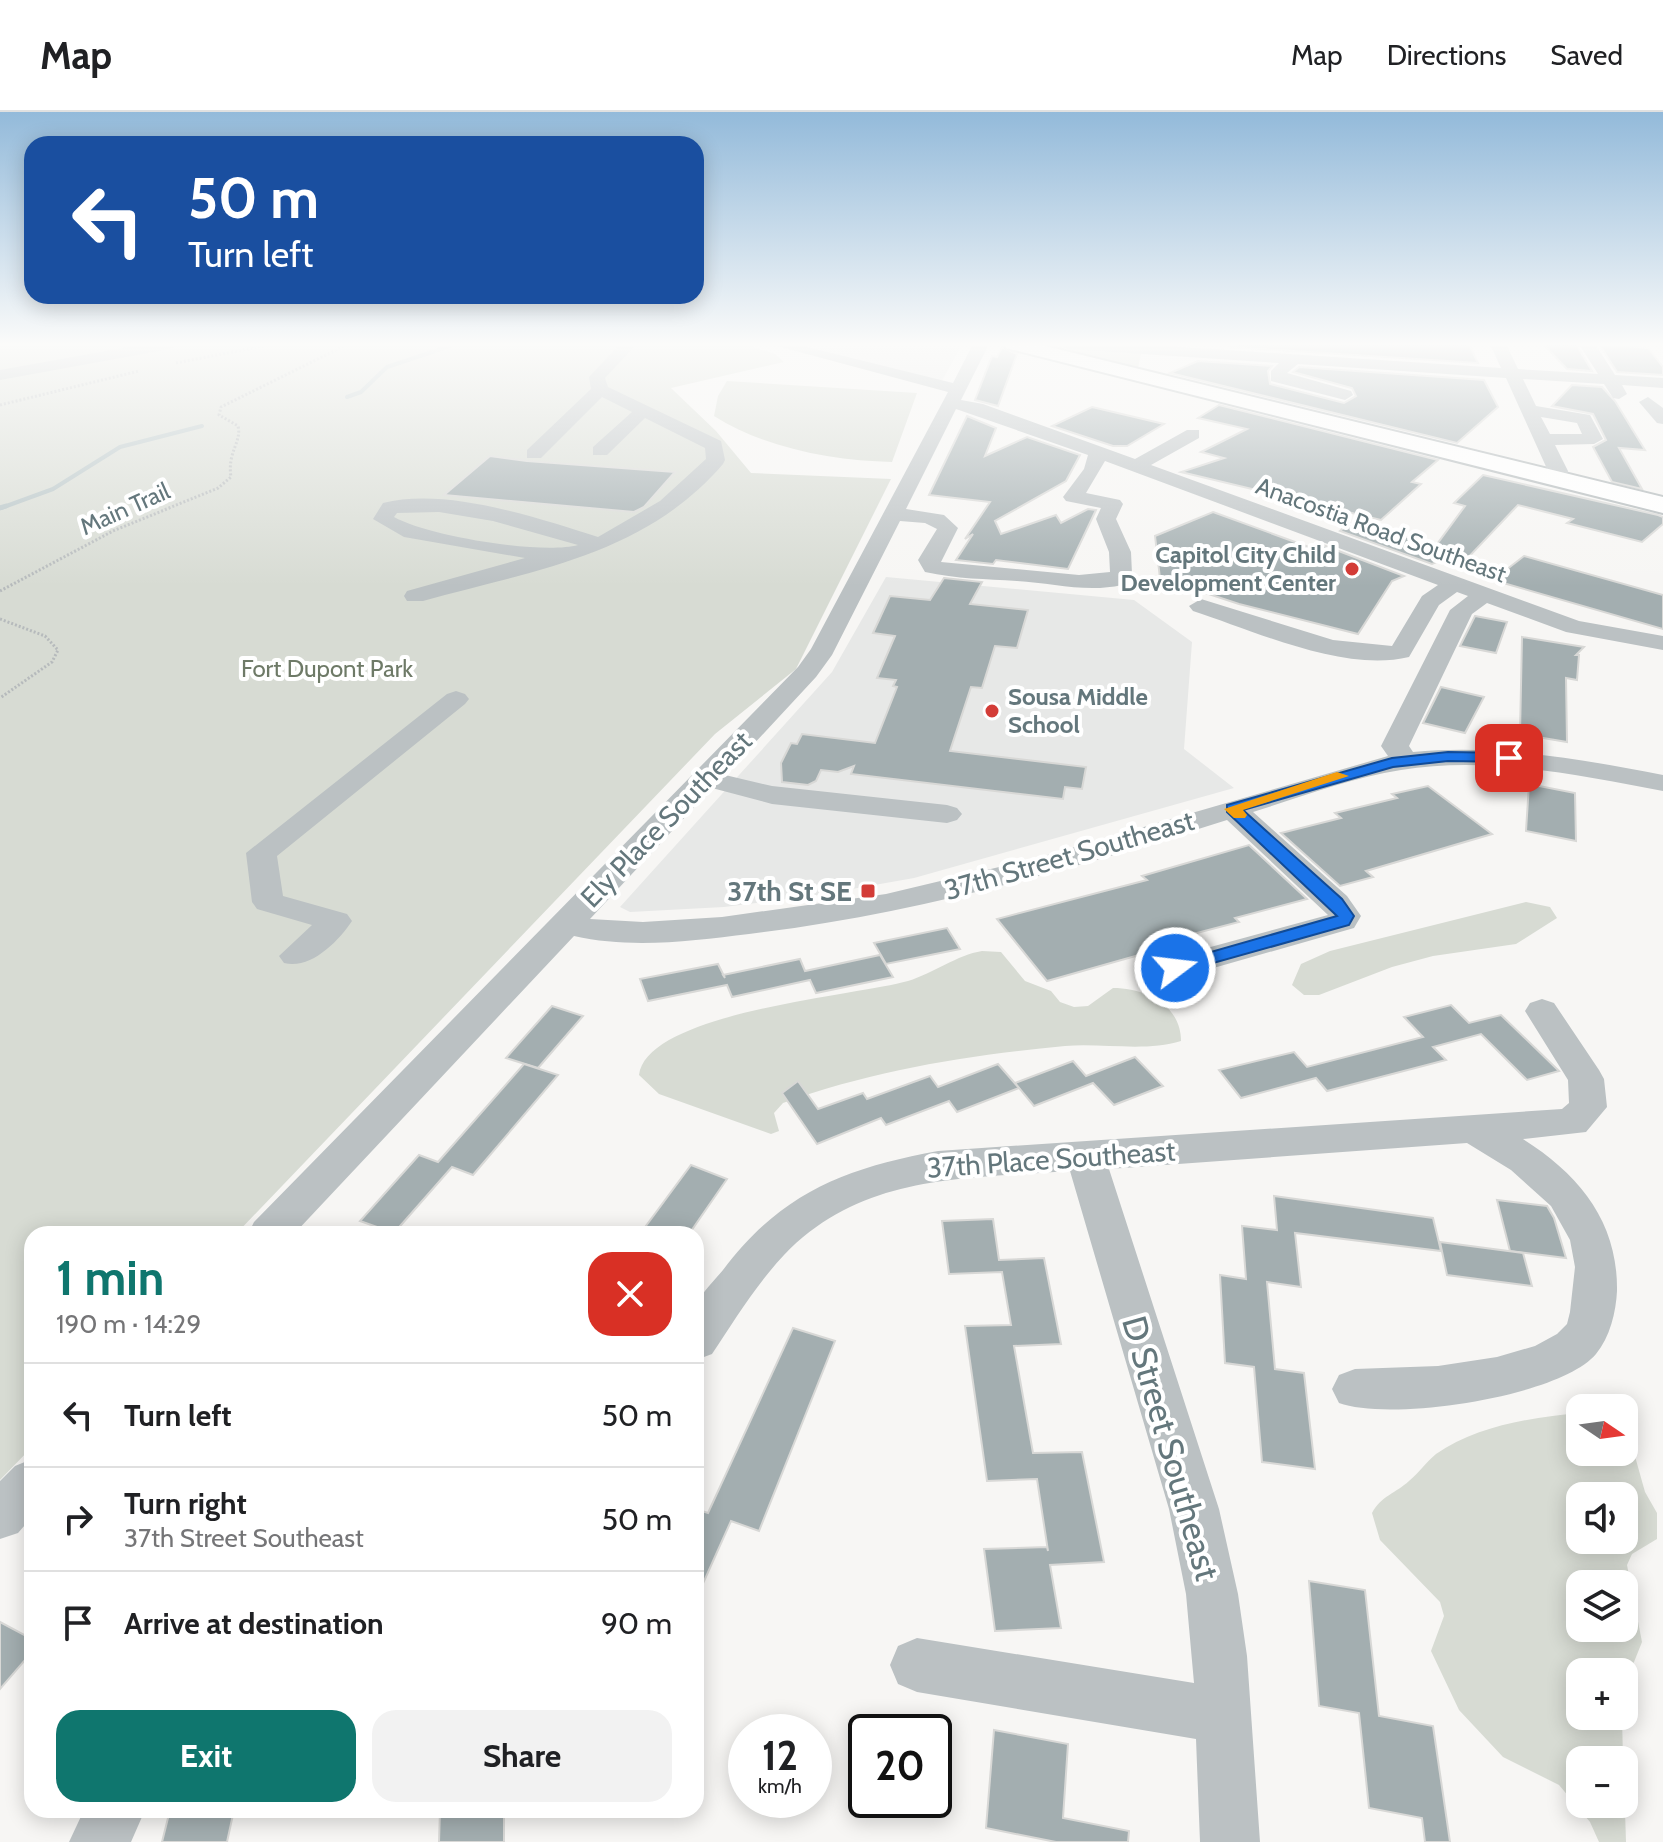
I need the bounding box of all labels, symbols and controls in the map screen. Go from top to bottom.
text: Map [40,32,112,79]
text: Map [1291,38,1343,72]
text: Directions [1387,38,1506,72]
text: Saved [1550,38,1623,72]
text: 50 m [188,164,319,232]
icon: left [56,168,160,272]
text: Turn left [188,232,313,276]
street label: Anacostia Road Southeast [1252,471,1510,588]
street label: Main Trail [75,476,174,541]
place label: Capitol City Child Development Center [1121,540,1336,597]
marker: Capitol City Child Development Center [1343,560,1361,578]
park label: Fort Dupont Park [241,654,413,683]
place label: Sousa Middle School [1008,682,1148,739]
marker: Sousa Middle School [983,702,1001,720]
street label: Ely Place Southeast [573,724,759,914]
pin [1475,724,1543,792]
icon: arrive [1487,736,1531,780]
street label: 37th Street Southeast [940,803,1198,907]
place label: 37th St SE [727,874,852,908]
marker: 37th St SE [859,882,877,900]
position arrow [1133,926,1217,1010]
street label: 37th Place Southeast [926,1133,1176,1185]
text: 1 min [56,1249,164,1307]
button: close [588,1252,672,1336]
text: 190 m · 14:29 [56,1308,201,1340]
street label: D Street Southeast [1113,1311,1229,1585]
icon: left [56,1393,100,1437]
north arrow [1566,1394,1638,1466]
map controls [1566,1394,1638,1818]
text: Turn left [124,1397,232,1434]
text: 50 m [602,1397,672,1434]
button: sound [1566,1482,1638,1554]
text: Turn right [124,1485,247,1522]
icon: right [56,1497,100,1541]
text: 50 m [602,1501,672,1538]
text: 37th Street Southeast [124,1522,364,1554]
button: layers [1566,1570,1638,1642]
icon: arrive [56,1601,100,1645]
text: Arrive at destination [124,1605,384,1642]
text: 90 m [601,1605,672,1642]
button: + [1566,1658,1638,1730]
button: Exit [56,1710,356,1802]
button: Share [372,1710,672,1802]
speed limit sign: 20 [848,1714,952,1818]
text: 12 [762,1731,798,1780]
button: − [1566,1746,1638,1818]
text: km/h [758,1774,802,1798]

